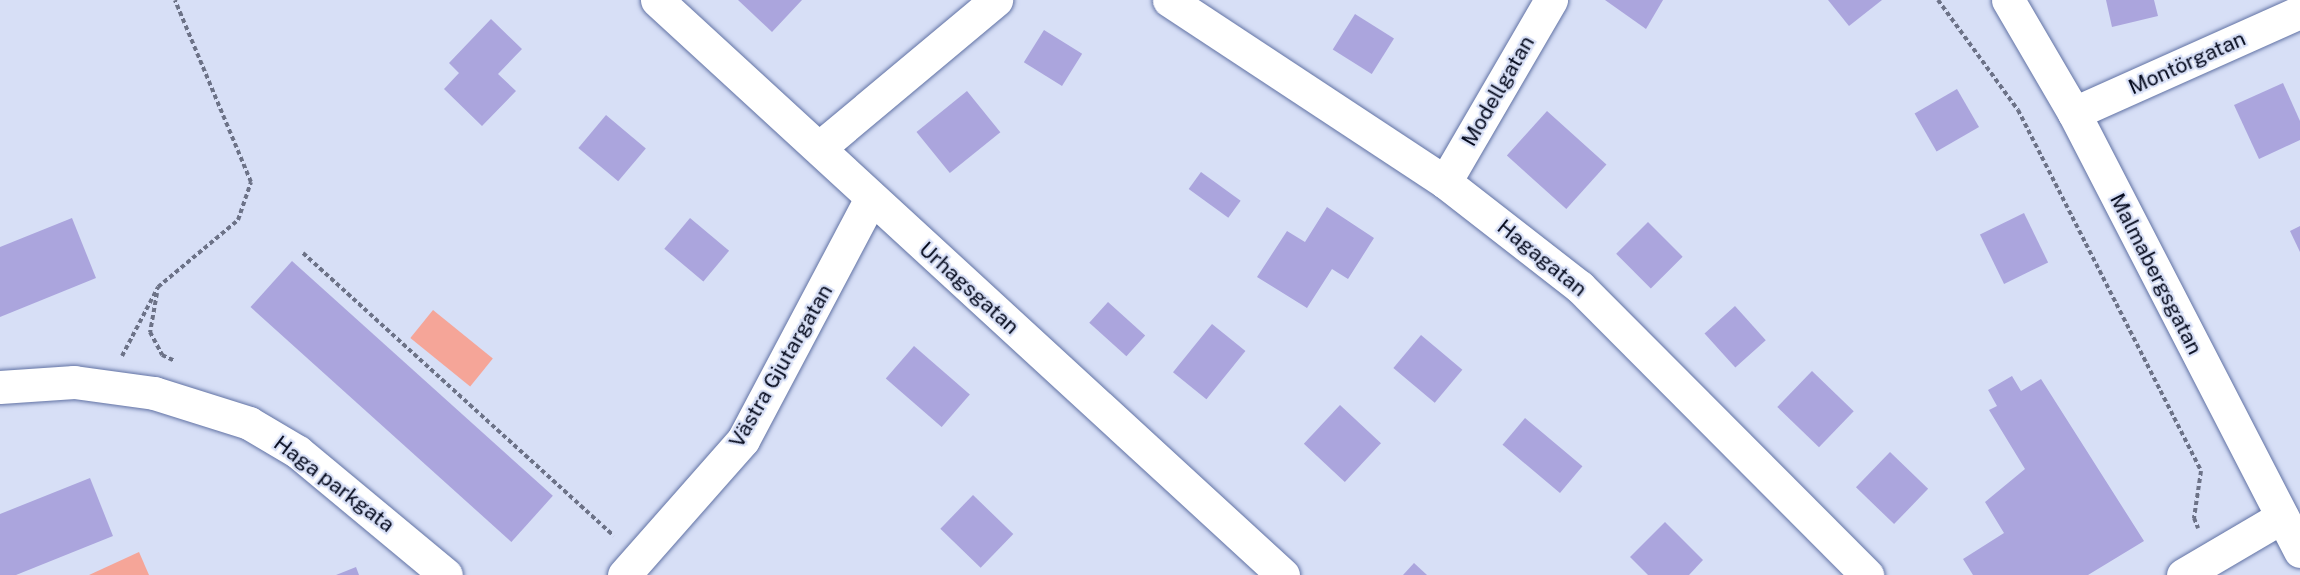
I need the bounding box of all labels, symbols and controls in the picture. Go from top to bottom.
street label: Montörgatan [2125,26,2249,100]
street label: Modellgatan [1456,31,1540,151]
street label: Malmabergsgatan [2104,189,2208,359]
street label: Hagagatan [1492,214,1592,302]
street label: Urhagsgatan [914,237,1024,339]
street label: Västra Gjutargatan [724,280,838,452]
street label: Haga parkgata [269,431,399,537]

